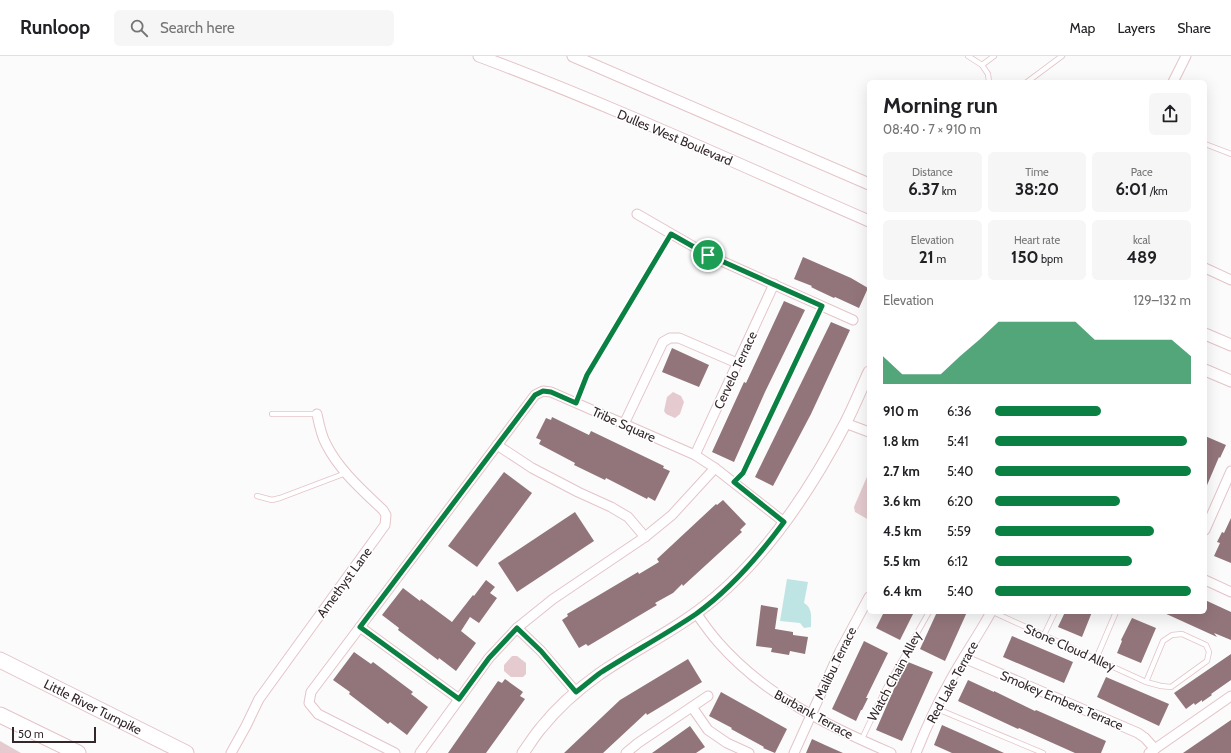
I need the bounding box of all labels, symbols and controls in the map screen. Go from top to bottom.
search box [114,10,394,46]
text: Runloop [20,16,90,39]
icon: search [128,17,150,39]
text: Search here [160,19,235,37]
text: Map [1070,19,1095,37]
text: Layers [1117,19,1155,37]
text: Share [1177,19,1211,37]
text: Morning run [883,92,998,119]
button: share [1149,93,1191,135]
street label: Dulles West Boulevard [615,106,735,168]
text: 08:40 · 7 × 910 m [883,121,981,137]
text: Distance [912,165,953,179]
text: Time [1025,165,1049,179]
text: Pace [1131,165,1153,179]
text: 6.37 [908,179,939,199]
text: 38:20 [1015,179,1059,199]
text: 6:01 [1116,179,1147,199]
text: km [939,184,956,198]
text: /km [1147,184,1168,198]
text: Elevation [911,233,954,247]
text: Heart rate [1014,233,1060,247]
text: kcal [1133,233,1150,247]
pin [691,238,725,272]
icon: arrive [697,244,719,266]
text: 21 [919,247,934,267]
text: 150 [1011,247,1039,267]
text: 489 [1126,247,1157,267]
text: m [934,252,946,266]
text: bpm [1039,252,1063,266]
text: Elevation [883,292,934,308]
text: 129–132 m [1133,292,1191,308]
street label: Cervelo Terrace [710,328,760,411]
street label: Tribe Square [590,403,659,445]
text: 910 m [883,403,919,419]
text: 6:36 [947,403,972,419]
text: 1.8 km [883,433,919,449]
text: 5:41 [947,433,969,449]
text: 2.7 km [883,463,920,479]
text: 5:40 [947,463,973,479]
text: 3.6 km [883,493,921,509]
text: 6:20 [947,493,973,509]
text: 4.5 km [883,523,921,539]
text: 5:59 [947,523,971,539]
street label: Amethyst Lane [313,543,375,620]
text: 5.5 km [883,553,920,569]
text: 6:12 [947,553,968,569]
text: 6.4 km [883,583,922,599]
text: 5:40 [947,583,973,599]
street label: Stone Cloud Alley [1022,620,1118,674]
street label: Malibu Terrace [811,624,860,702]
street label: Watch Chain Alley [864,628,925,724]
street label: Red Lake Terrace [923,638,981,726]
street label: Smokey Embers Terrace [998,667,1126,733]
street label: Little River Turnpike [41,675,145,738]
street label: Burbank Terrace [772,686,856,742]
scale bar [12,725,96,744]
text: 50 m [18,727,44,741]

